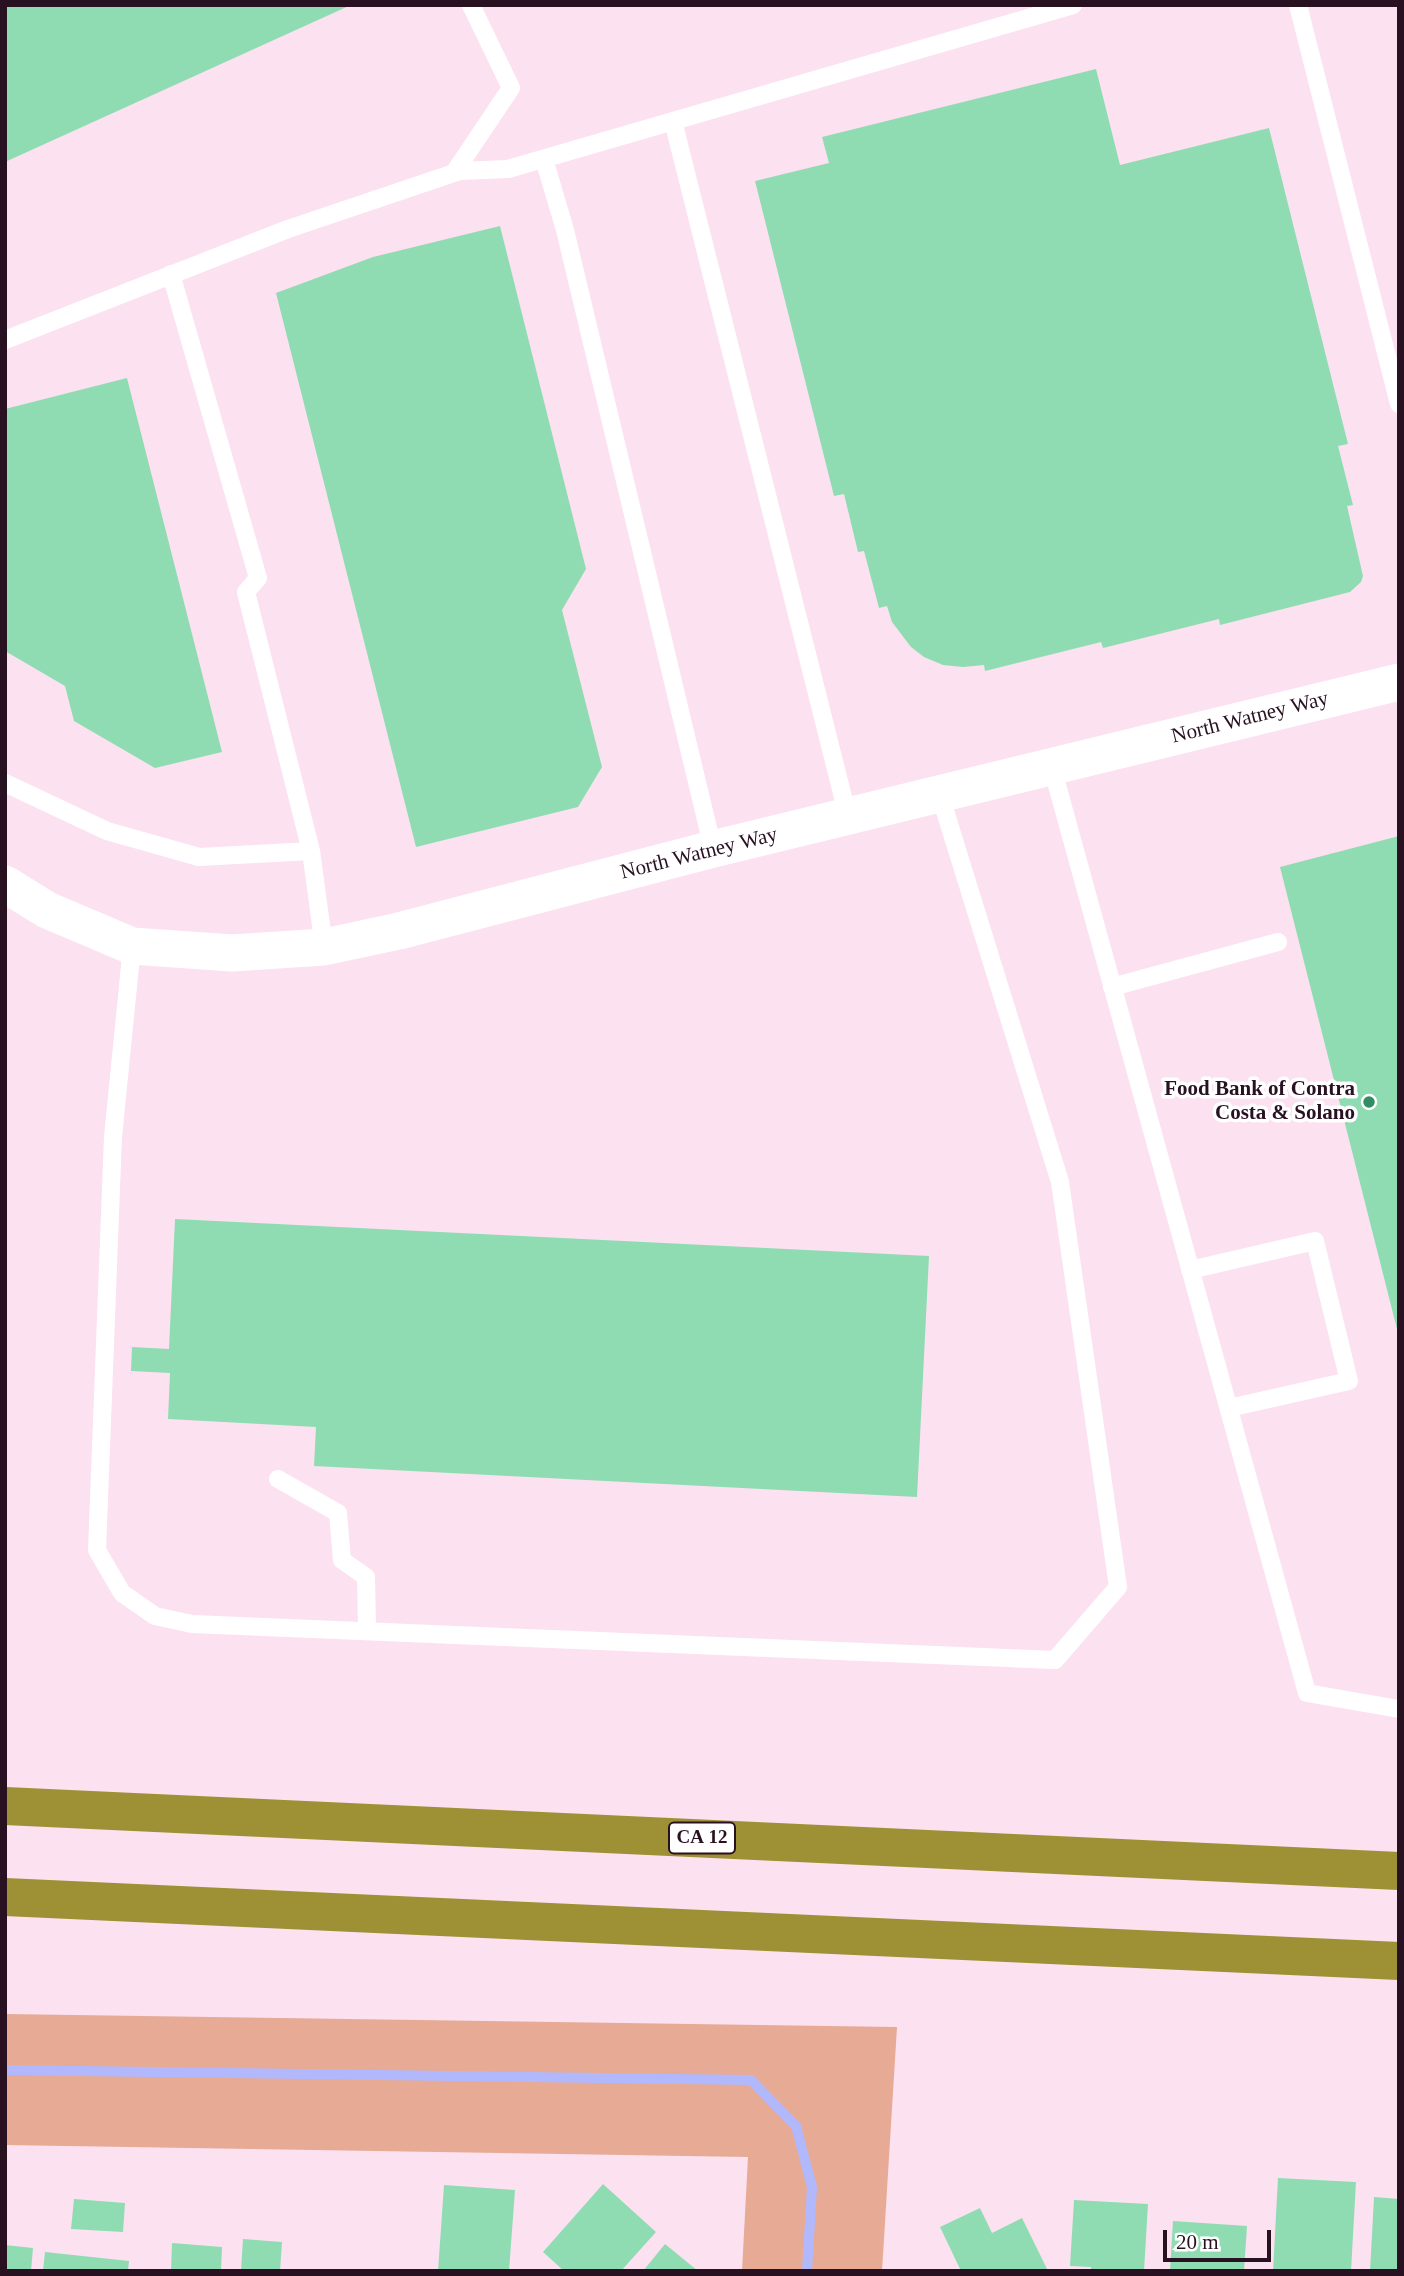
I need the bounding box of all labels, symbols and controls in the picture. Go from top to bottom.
street label: North Watney Way [1169,686,1331,750]
street label: North Watney Way [618,822,780,886]
place label: Food Bank of Contra Costa & Solano [1164,1077,1355,1127]
marker: Food Bank of Contra Costa & Solano [1361,1094,1377,1110]
road number: CA 12 [669,1822,735,1854]
scale bar [1166,2216,1274,2260]
text: 20 m [1176,2230,1219,2254]

